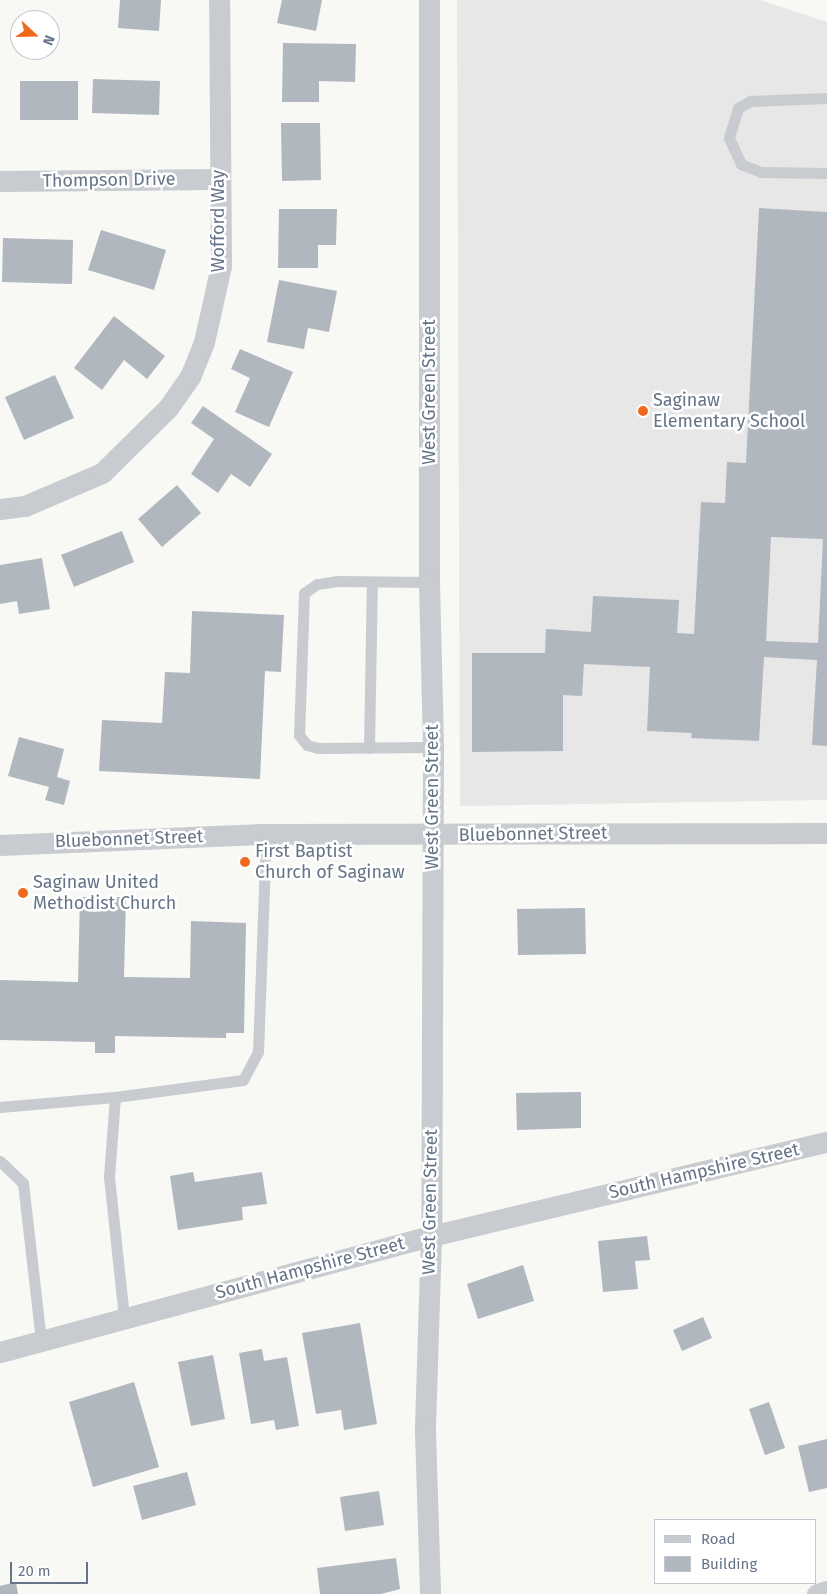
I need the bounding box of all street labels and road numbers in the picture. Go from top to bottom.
street label: Thompson Drive [42,168,176,192]
street label: Wofford Way [207,170,229,272]
street label: West Green Street [418,319,440,465]
street label: West Green Street [421,724,443,870]
street label: Bluebonnet Street [458,822,608,846]
street label: Bluebonnet Street [54,826,204,852]
street label: West Green Street [418,1129,442,1275]
street label: South Hampshire Street [607,1139,801,1203]
street label: South Hampshire Street [213,1232,407,1304]

